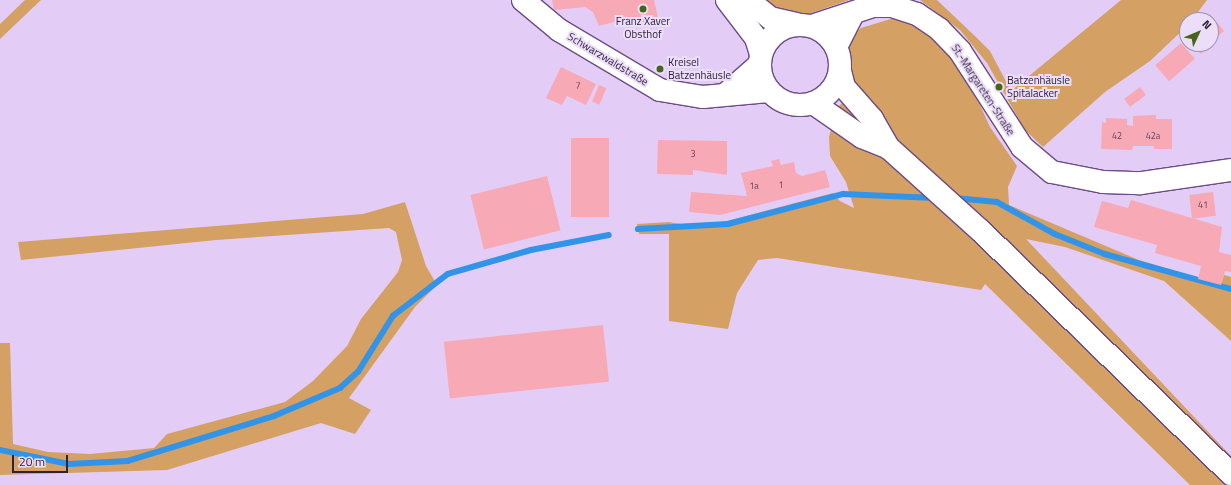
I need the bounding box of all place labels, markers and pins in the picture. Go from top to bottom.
marker: Franz Xaver Obsthof [638,4,648,14]
place label: Franz Xaver Obsthof [616,15,670,41]
place label: Kreisel Batzenhäusle [668,56,731,82]
marker: Kreisel Batzenhäusle [655,64,665,74]
place label: Batzenhäusle Spitalacker [1007,74,1070,100]
marker: Batzenhäusle Spitalacker [994,82,1004,92]

